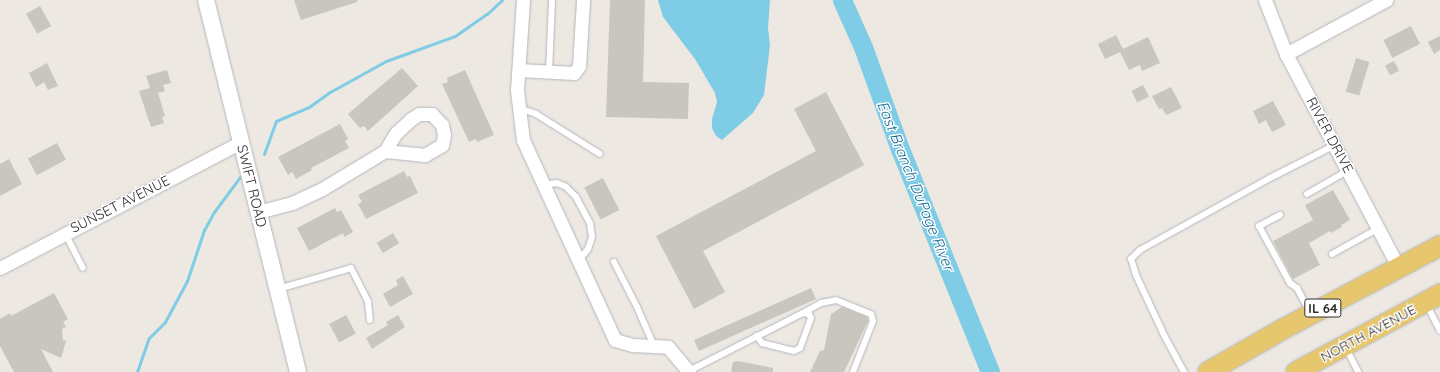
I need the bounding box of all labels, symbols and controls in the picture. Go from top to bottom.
street label: RIVER DRIVE [1303,94,1357,176]
water label: East Branch DuPage River [874,98,958,274]
street label: SWIFT ROAD [234,143,270,229]
street label: SUNSET AVENUE [67,172,173,236]
road number: IL 64 [1304,297,1342,319]
street label: NORTH AVENUE [1317,301,1419,365]

